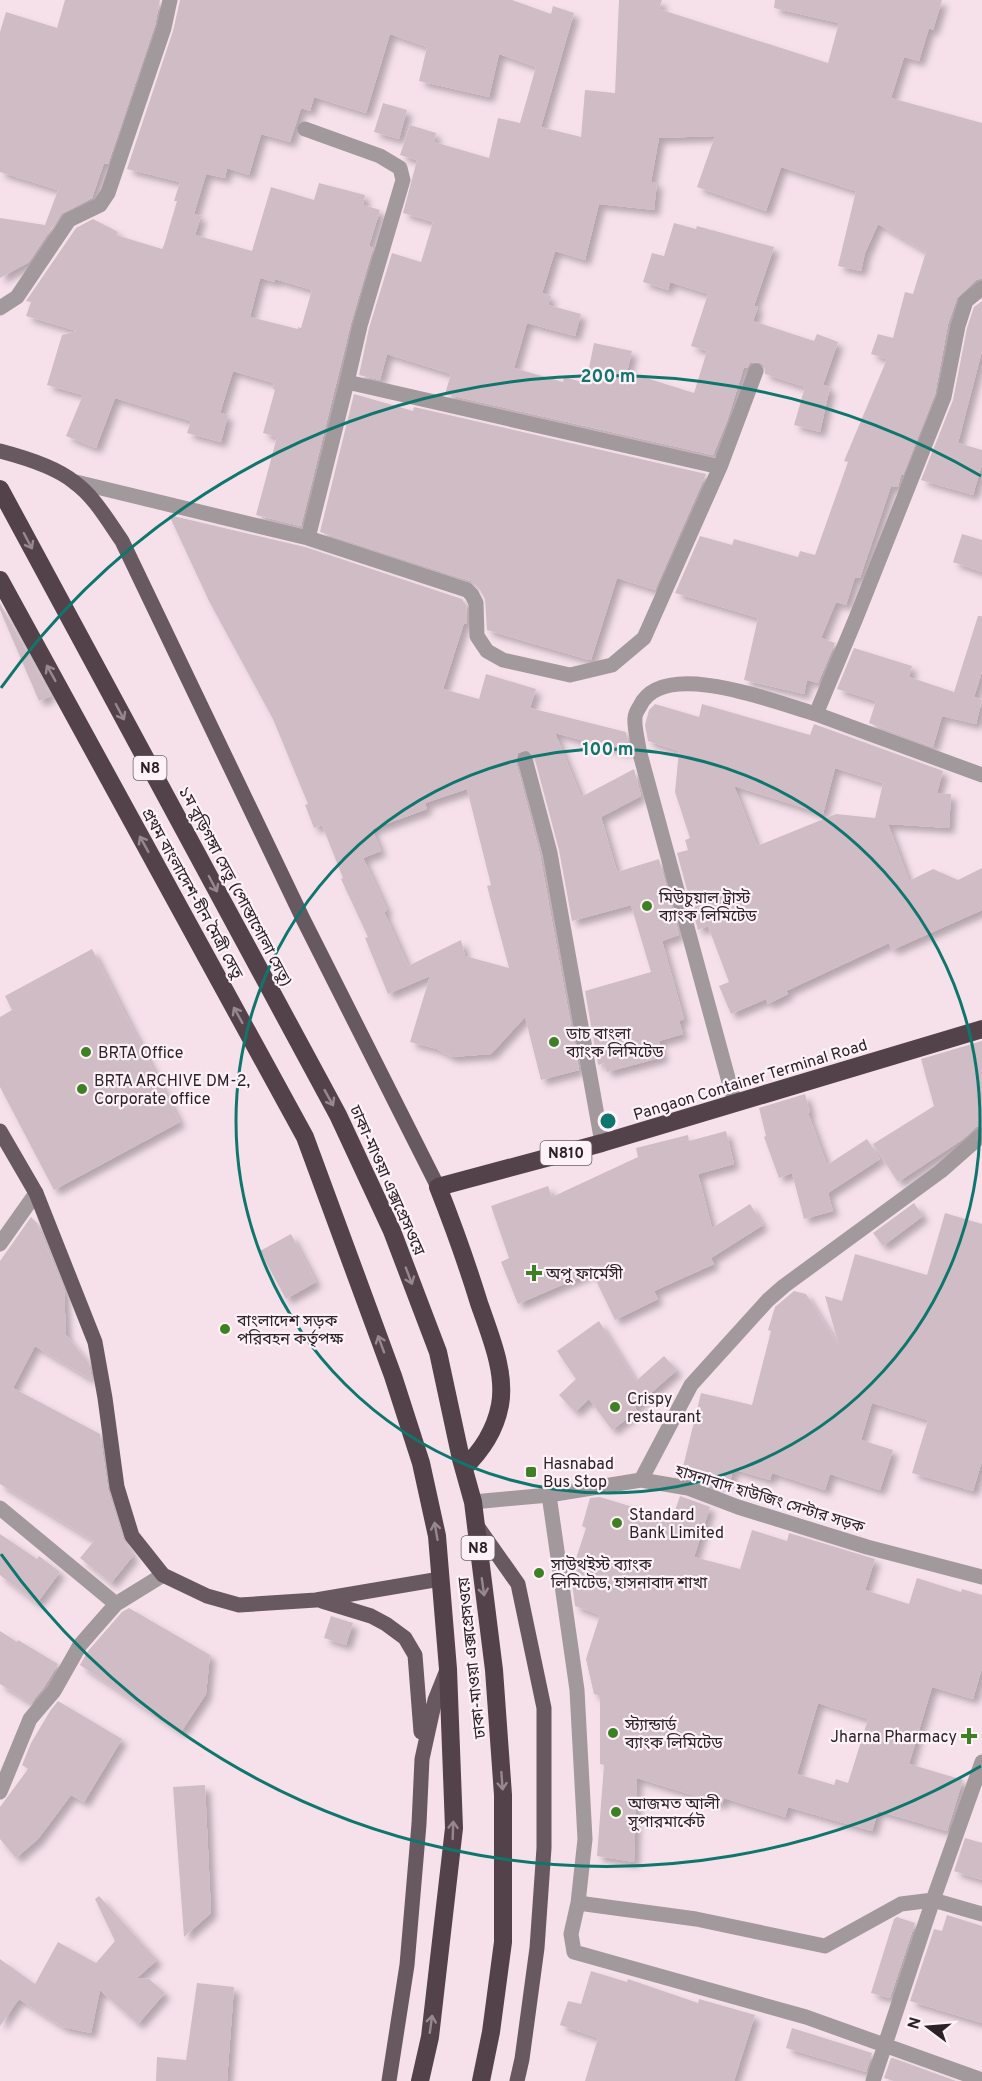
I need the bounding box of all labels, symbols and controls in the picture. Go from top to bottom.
text: 200 m [580,366,636,389]
one-way arrow [23,531,34,549]
one-way arrow [45,664,56,682]
one-way arrow [115,703,126,721]
text: 100 m [582,739,634,762]
road number: N8 [134,756,166,780]
street label: ১ম বুড়িগঙ্গা সেতু (পোস্তাগোলা সেতু) [173,783,296,990]
street label: প্রথম বাংলাদেশ-চীন মৈত্রী সেতু [136,805,248,983]
one-way arrow [138,836,150,853]
one-way arrow [207,875,219,892]
place label: মিউচুয়াল ট্রাস্ট ব্যাংক লিমিটেড [658,888,757,927]
marker: মিউচুয়াল ট্রাস্ট ব্যাংক লিমিটেড [640,899,654,913]
one-way arrow [232,1007,244,1024]
place label: ডাচ বাংলা ব্যাংক লিমিটেড [565,1025,664,1063]
marker: ডাচ বাংলা ব্যাংক লিমিটেড [547,1035,561,1049]
street label: Pangaon Container Terminal Road [631,1036,870,1126]
place label: BRTA Office [98,1044,183,1064]
marker: BRTA Office [79,1045,93,1059]
place label: BRTA ARCHIVE DM-2, Corporate office [94,1072,250,1110]
marker: BRTA ARCHIVE DM-2, Corporate office [75,1082,89,1096]
one-way arrow [323,1089,335,1106]
street label: ঢাকা-মাওয়া এক্সপ্রেসওয়ে [344,1102,429,1260]
centre of rings [598,1111,618,1131]
road number: N810 [540,1141,592,1165]
place label: অপু ফার্মেসী [545,1264,624,1285]
one-way arrow [404,1266,415,1285]
marker: অপু ফার্মেসী [527,1266,541,1280]
place label: বাংলাদেশ সড়ক পরিবহন কর্তৃপক্ষ [236,1312,343,1350]
marker: বাংলাদেশ সড়ক পরিবহন কর্তৃপক্ষ [218,1322,232,1336]
one-way arrow [375,1335,386,1354]
place label: Crispy restaurant [627,1390,701,1428]
marker: Crispy restaurant [608,1400,622,1414]
place label: Hasnabad Bus Stop [543,1455,614,1493]
street label: হাসনাবাদ হাউজিং সেন্টার সড়ক [671,1460,868,1539]
marker: Hasnabad Bus Stop [524,1465,538,1479]
place label: Standard Bank Limited [629,1506,724,1544]
marker: Standard Bank Limited [610,1516,624,1530]
one-way arrow [430,1521,441,1541]
road number: N8 [462,1536,494,1560]
place label: সাউথইস্ট ব্যাংক লিমিটেড, হাসনাবাদ শাখা [550,1555,708,1594]
marker: সাউথইস্ট ব্যাংক লিমিটেড, হাসনাবাদ শাখা [532,1566,546,1580]
street label: ঢাকা-মাওয়া এক্সপ্রেসওয়ে [454,1575,492,1740]
one-way arrow [478,1576,489,1596]
place label: স্ট্যান্ডার্ড ব্যাংক লিমিটেড [624,1715,723,1754]
marker: স্ট্যান্ডার্ড ব্যাংক লিমিটেড [606,1726,620,1740]
place label: Jharna Pharmacy [830,1728,957,1748]
marker: Jharna Pharmacy [962,1729,976,1743]
one-way arrow [497,1770,508,1790]
place label: আজমত আলী সুপারমার্কেট [627,1794,720,1833]
marker: আজমত আলী সুপারমার্কেট [609,1805,623,1819]
one-way arrow [448,1820,459,1840]
north arrow [898,1997,958,2057]
one-way arrow [426,2014,437,2034]
text: N [904,2015,927,2032]

